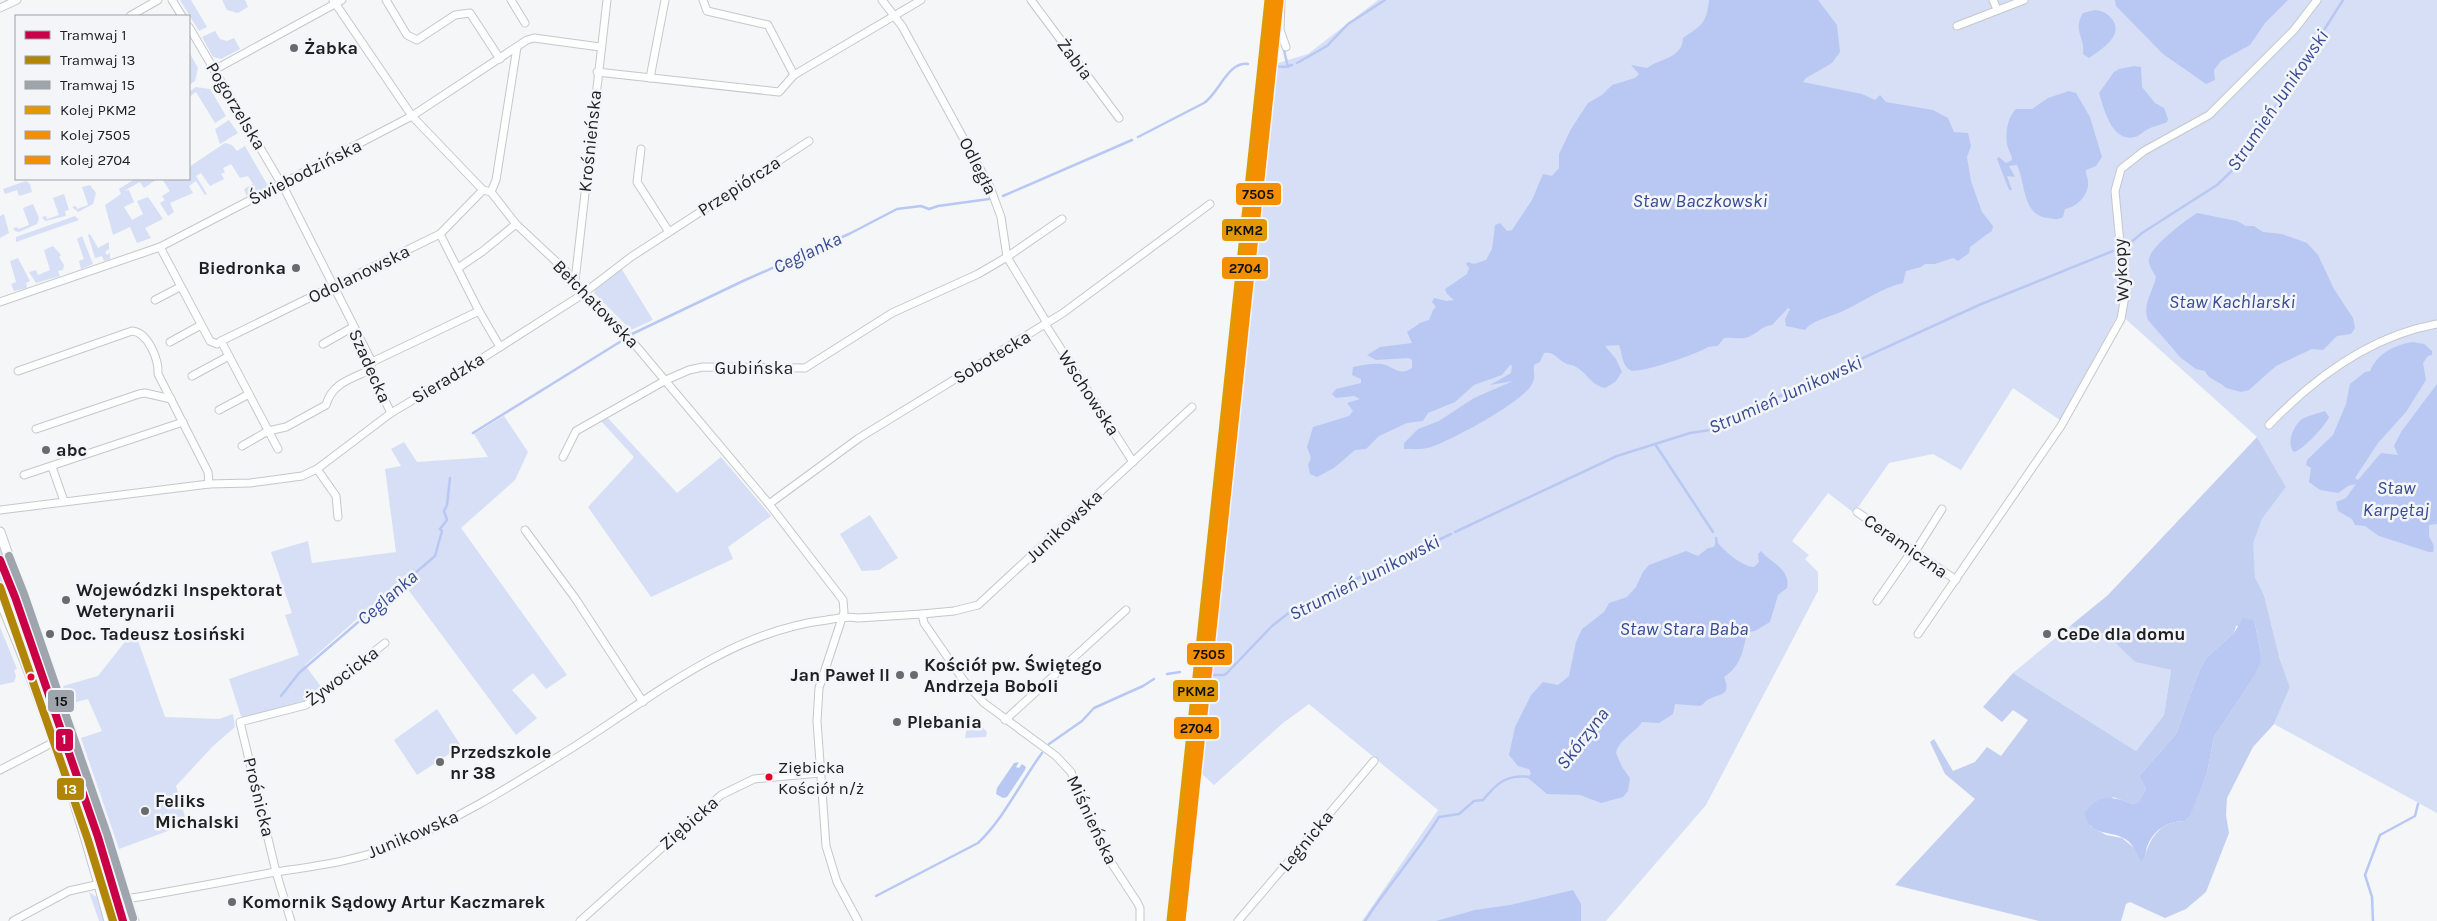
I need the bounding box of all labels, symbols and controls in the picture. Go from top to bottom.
legend [15,15,190,180]
text: Tramwaj 1 [60,26,126,44]
water label: Strumień Junikowski [2222,26,2333,175]
street label: Żabia [1052,34,1098,84]
place label: Żabka [304,37,358,59]
marker: Żabka [288,42,300,54]
text: Tramwaj 13 [60,51,135,69]
street label: Pogorzelska [201,58,271,154]
text: Tramwaj 15 [60,76,135,94]
street label: Krośnieńska [574,89,606,193]
text: Kolej PKM2 [60,101,136,119]
text: Kolej 7505 [60,126,130,144]
street label: Świebodzińska [244,133,365,210]
street label: Odległa [954,134,1002,198]
text: Kolej 2704 [60,151,131,169]
street label: Przepiórcza [693,151,785,221]
line badge: 7505 [1235,182,1282,206]
text: 7505 [1242,186,1274,203]
water label: Staw Baczkowski [1632,190,1768,212]
line badge: PKM2 [1221,218,1268,242]
text: PKM2 [1225,222,1263,239]
water label: Ceglanka [770,228,845,278]
street label: Wykopy [2108,237,2134,302]
street label: Odolanowska [305,240,413,308]
street label: Bełchatowska [548,255,644,353]
line badge: 2704 [1221,256,1269,280]
place label: Biedronka [198,257,286,279]
text: 2704 [1229,260,1262,277]
marker: Biedronka [290,262,302,274]
water label: Staw Kachlarski [2169,291,2295,313]
street label: Sobotecka [949,325,1035,389]
street label: Szadecka [344,326,396,406]
street label: Wschowska [1053,346,1125,440]
street label: Sieradzka [408,348,488,408]
water label: Strumień Junikowski [1705,351,1866,439]
street label: Gubińska [715,357,793,379]
place label: abc [56,439,87,461]
marker: abc [40,444,52,456]
water label: Staw Karpętaj [2363,477,2429,521]
street label: Junikowska [1021,485,1107,567]
street label: Ceramiczna [1860,509,1952,583]
water label: Strumień Junikowski [1286,530,1443,625]
water label: Ceglanka [353,566,422,630]
place label: Wojewódzki Inspektorat Weterynarii [76,579,282,622]
marker: Wojewódzki Inspektorat Weterynarii [60,594,72,606]
water label: Staw Stara Baba [1619,618,1749,640]
place label: Doc. Tadeusz Łosiński [60,623,245,645]
place label: CeDe dla domu [2057,623,2186,645]
marker: Doc. Tadeusz Łosiński [44,628,56,640]
marker: CeDe dla domu [2041,628,2053,640]
street label: Żywocicka [301,641,383,711]
line badge: 7505 [1186,642,1233,666]
text: 7505 [1193,646,1225,663]
place label: Kościół pw. Świętego Andrzeja Boboli [924,653,1102,697]
place label: Jan Paweł II [791,664,890,686]
marker: Jan Paweł II [894,669,906,681]
marker: Kościół pw. Świętego Andrzeja Boboli [908,669,920,681]
unlabelled marker [26,672,36,682]
line badge: PKM2 [1172,679,1219,703]
text: PKM2 [1177,683,1215,700]
line badge: 15 [47,689,75,713]
text: 15 [54,693,68,710]
water label: Skórzyna [1552,703,1614,774]
place label: Plebania [907,711,982,733]
marker: Plebania [891,716,903,728]
line badge: 2704 [1173,716,1220,740]
text: 2704 [1180,720,1213,737]
line badge: 1 [55,728,74,752]
text: 1 [62,731,67,748]
place label: Przedszkole nr 38 [450,741,551,784]
street label: Prośnicka [238,755,280,839]
marker: Przedszkole nr 38 [434,756,446,768]
place label: Ziębicka Kościół n/ż [778,757,864,798]
marker: Ziębicka Kościół n/ż [764,772,774,782]
street label: Miśnieńska [1062,772,1122,868]
line badge: 13 [56,777,85,801]
text: 13 [63,781,77,798]
place label: Feliks Michalski [155,790,239,833]
street label: Ziębicka [655,792,723,854]
marker: Feliks Michalski [139,805,151,817]
street label: Junikowska [364,805,462,863]
street label: Legnicka [1274,806,1338,876]
place label: Komornik Sądowy Artur Kaczmarek [242,891,545,913]
marker: Komornik Sądowy Artur Kaczmarek [226,896,238,908]

